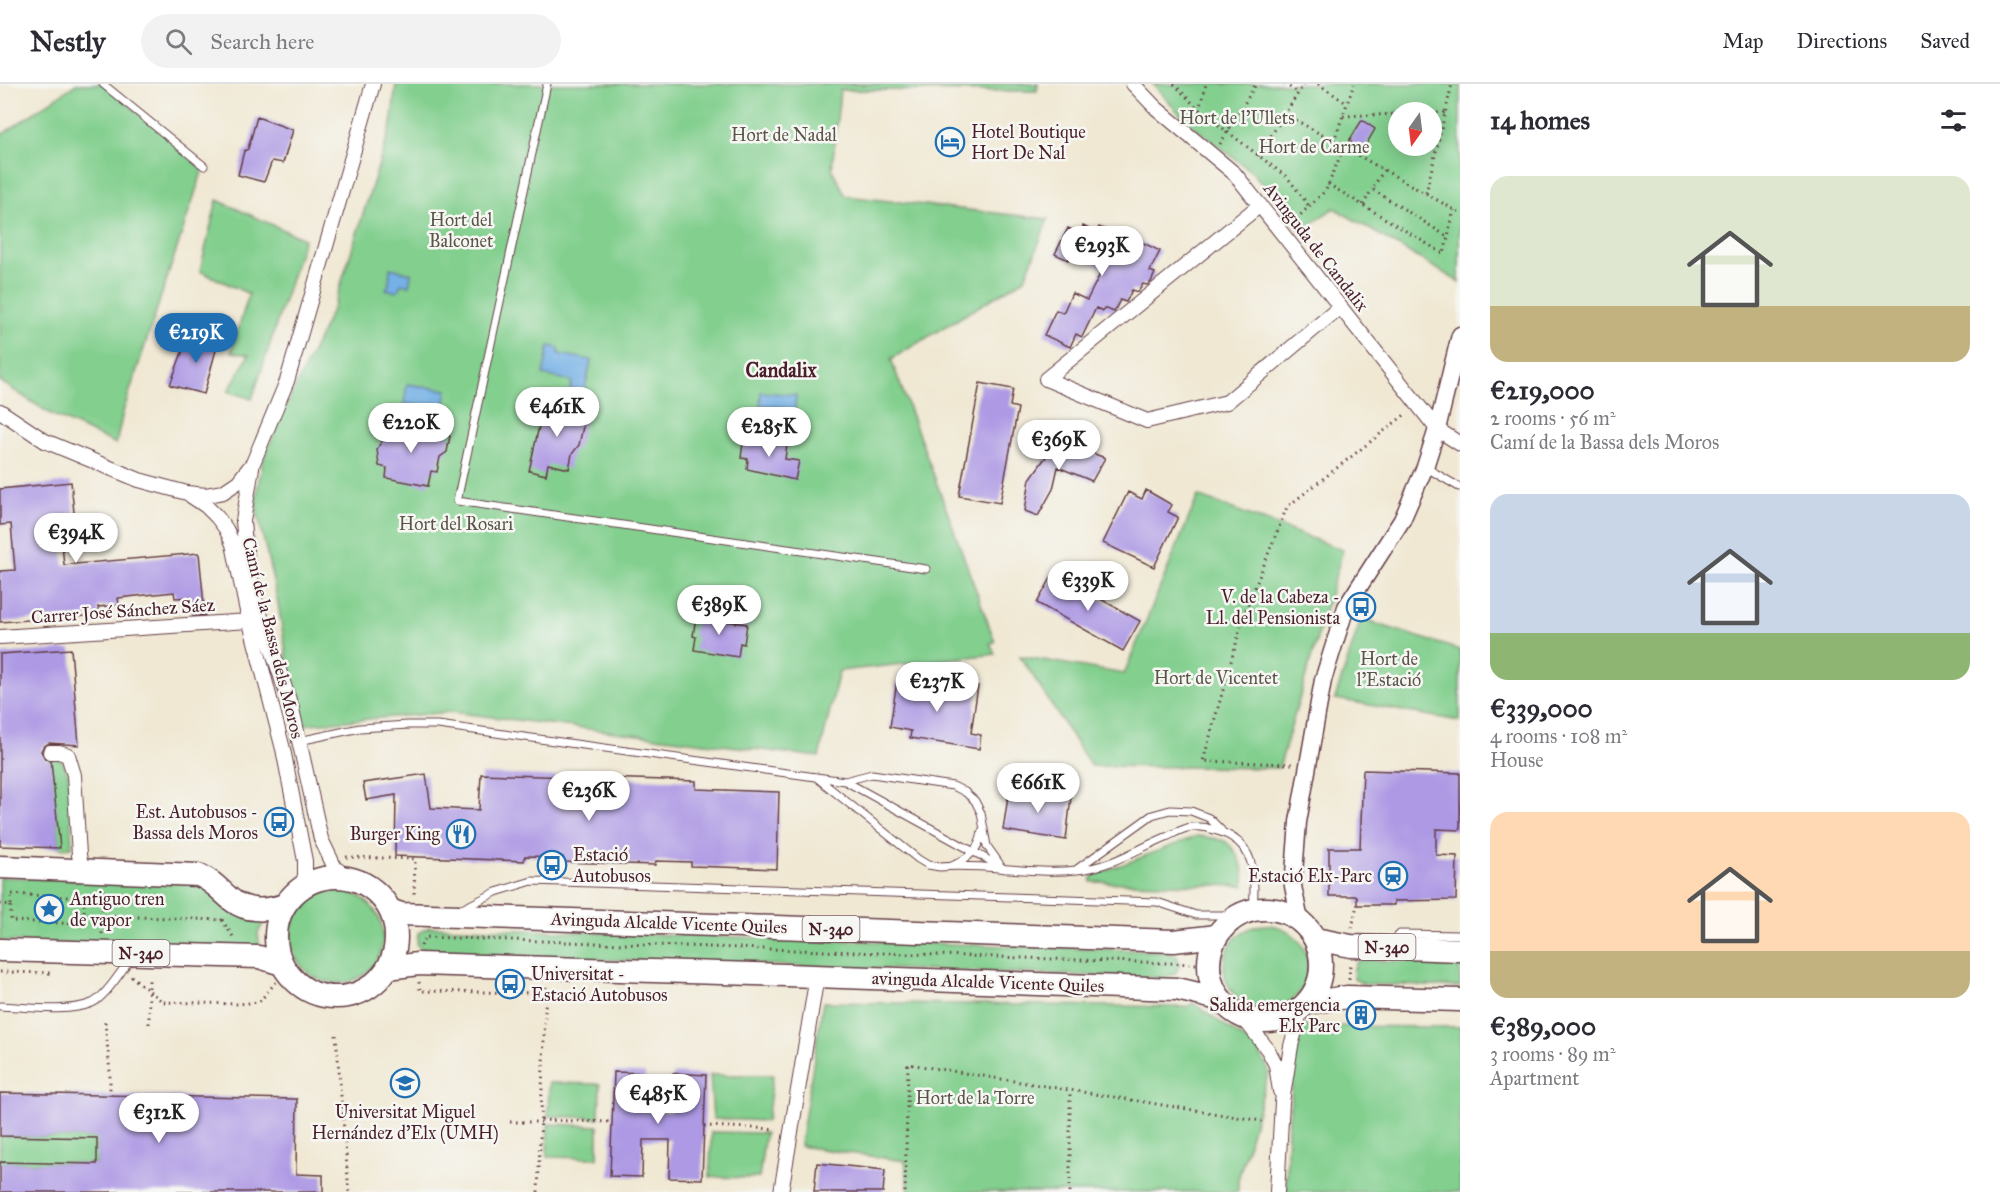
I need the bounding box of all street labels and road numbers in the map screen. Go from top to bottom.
street label: Avinguda de Candalix [1257,177,1373,317]
street label: Camí de la Bassa dels Moros [237,535,309,741]
street label: Carrer José Sánchez Sáez [30,594,216,629]
street label: Avinguda Alcalde Vicente Quiles [549,908,788,939]
road number: N-340 [802,916,860,942]
road number: N-340 [1358,934,1416,960]
road number: N-340 [112,940,170,966]
street label: avinguda Alcalde Vicente Quiles [871,967,1105,998]

